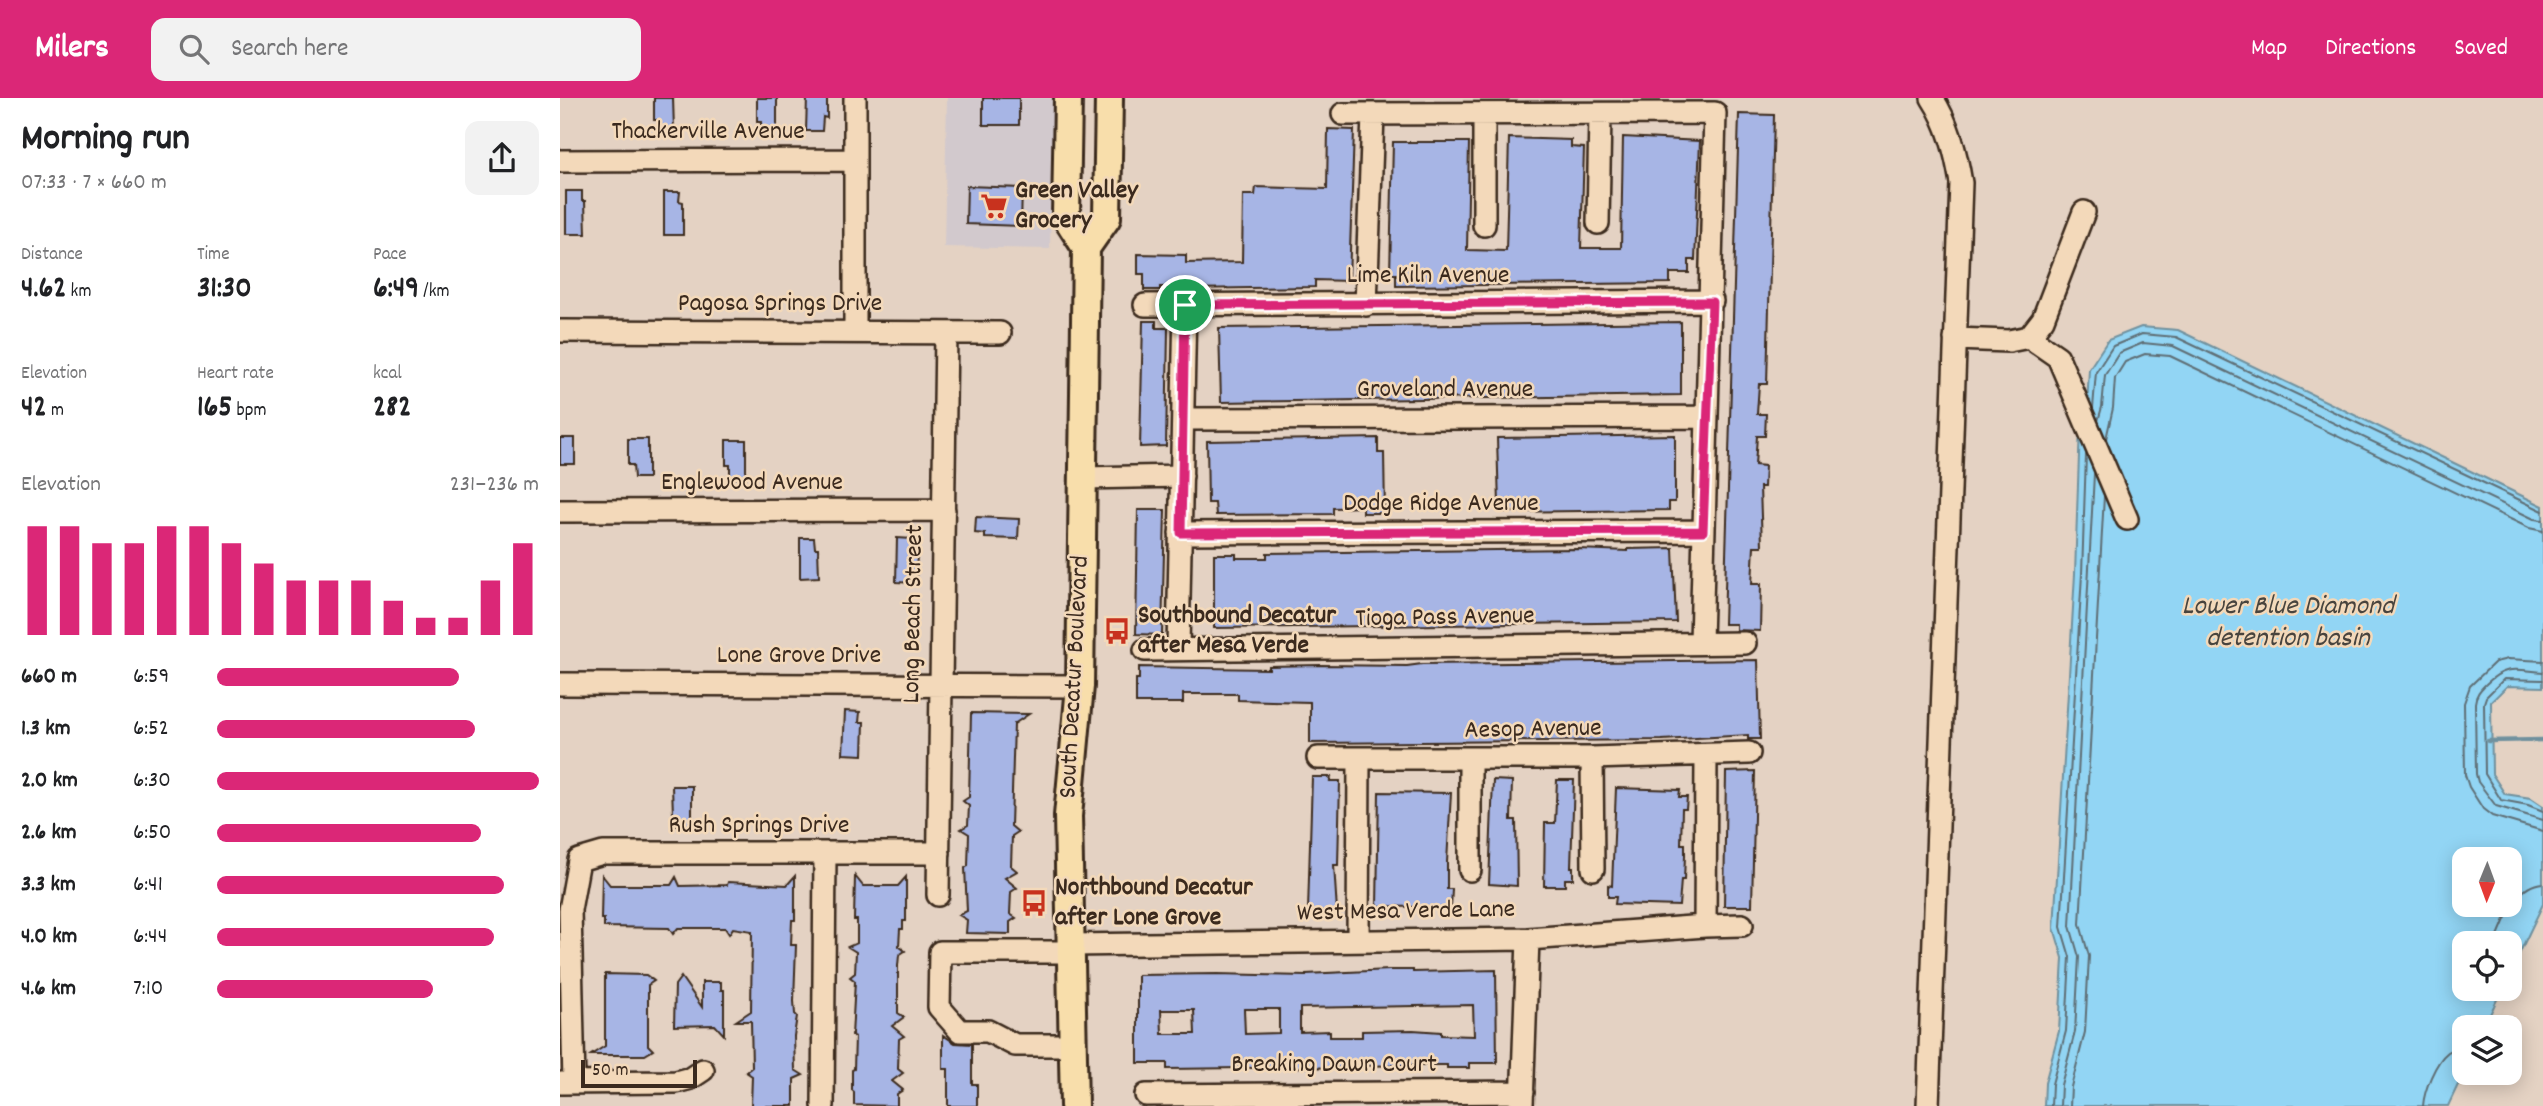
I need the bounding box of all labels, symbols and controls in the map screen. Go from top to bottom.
search box [151,18,641,81]
text: Milers [35,26,109,73]
icon: search [175,30,213,68]
text: Search here [231,31,348,68]
text: Map [2251,32,2287,66]
text: Directions [2325,32,2416,66]
text: Saved [2454,32,2508,66]
text: Morning run [21,113,190,168]
street label: Thackerville Avenue [611,114,805,151]
button: share [465,121,539,195]
text: 07:33 · 7 × 660 m [21,167,167,200]
place label: Green Valley Grocery [1015,173,1139,240]
supermarket icon: Green Valley Grocery [979,191,1009,221]
text: Distance [21,242,83,269]
text: Time [197,242,230,269]
text: Pace [373,242,407,269]
street label: Lime Kiln Avenue [1347,258,1509,295]
text: 4.62 [21,269,66,312]
text: 31:30 [197,269,252,312]
text: 6:49 [373,269,419,312]
pin [1155,275,1215,335]
text: km [66,279,91,306]
text: /km [419,279,449,306]
street label: Pagosa Springs Drive [678,286,882,323]
icon: arrive [1166,286,1204,324]
text: Elevation [21,361,87,388]
text: Heart rate [197,361,274,388]
text: kcal [373,361,402,388]
street label: Groveland Avenue [1357,372,1533,409]
text: 42 [21,388,47,431]
text: 165 [197,388,232,431]
text: 282 [373,388,411,431]
text: m [47,398,64,425]
text: bpm [232,398,267,425]
street label: Englewood Avenue [661,465,843,502]
text: Elevation [21,469,101,502]
text: 231–236 m [450,469,539,502]
street label: Dodge Ridge Avenue [1343,486,1539,523]
street label: Long Beach Street [894,524,934,704]
street label: South Decatur Boulevard [1050,555,1100,799]
water label: Lower Blue Diamond detention basin [2182,588,2398,660]
place label: Southbound Decatur after Mesa Verde [1138,598,1336,665]
street label: Tioga Pass Avenue [1355,598,1535,638]
bus stop icon: Southbound Decatur after Mesa Verde [1102,616,1132,646]
street label: Lone Grove Drive [717,638,881,675]
text: 660 m [21,661,77,694]
text: 6:59 [133,661,169,694]
street label: Aesop Avenue [1464,710,1602,750]
text: 1.3 km [21,713,71,746]
text: 6:52 [133,713,169,746]
text: 2.0 km [21,765,78,798]
text: 6:30 [133,765,171,798]
street label: Rush Springs Drive [669,808,849,845]
text: 2.6 km [21,817,77,850]
text: 6:50 [133,817,171,850]
north arrow [2452,847,2522,917]
map controls [2452,847,2522,1085]
text: 3.3 km [21,869,76,902]
text: 6:41 [133,869,163,902]
place label: Northbound Decatur after Lone Grove [1055,870,1253,937]
bus stop icon: Northbound Decatur after Lone Grove [1019,888,1049,918]
street label: West Mesa Verde Lane [1297,892,1515,932]
text: 4.0 km [21,921,77,954]
text: 6:44 [133,921,167,954]
button: locate [2452,931,2522,1001]
text: 4.6 km [21,973,76,1006]
text: 7:10 [133,973,163,1006]
button: layers [2452,1015,2522,1085]
street label: Breaking Dawn Court [1231,1047,1437,1084]
scale bar [581,1057,696,1089]
text: 50 m [592,1058,629,1085]

